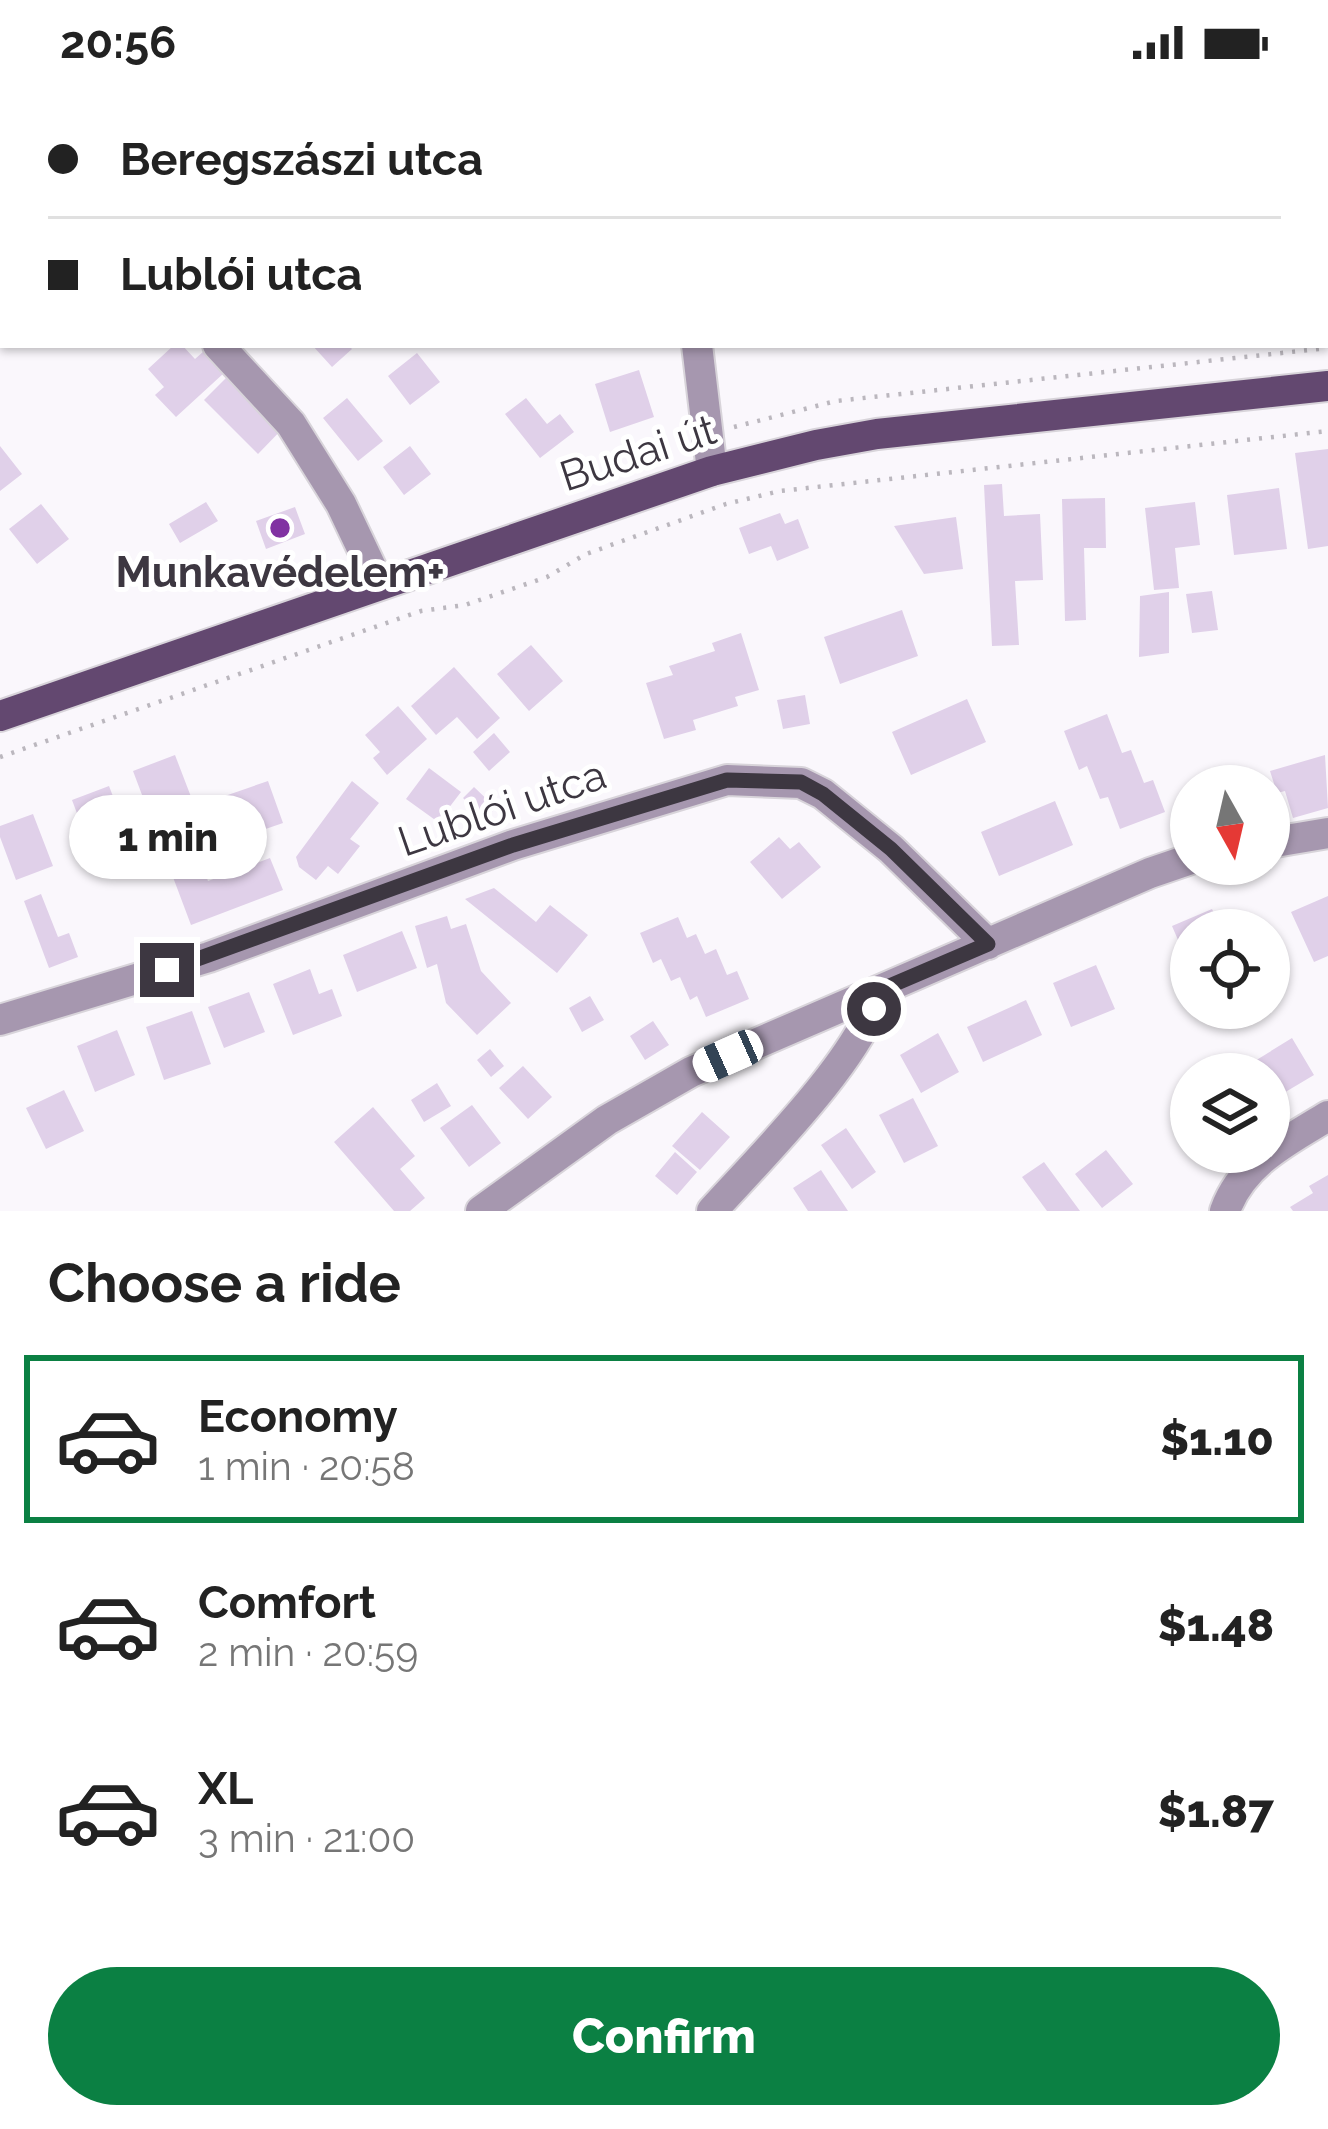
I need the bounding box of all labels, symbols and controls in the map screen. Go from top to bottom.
text: 20:56 [60,16,176,69]
text: Beregszászi utca [120,133,483,186]
text: Lublói utca [120,248,362,301]
street label: Budai út [554,405,722,501]
marker: Munkavédelem+ [267,515,293,541]
place label: Munkavédelem+ [115,548,445,597]
street label: Lublói utca [392,750,612,866]
north arrow [1170,765,1290,885]
map controls [1170,765,1290,1173]
callout: 1 min [68,796,266,880]
text: 1 min [118,814,218,860]
button: locate [1170,909,1290,1029]
route end [140,943,194,997]
route start [847,982,901,1036]
car [688,1025,768,1087]
button: layers [1170,1053,1290,1173]
text: Choose a ride [48,1251,401,1315]
icon: car [54,1385,162,1493]
text: Economy [198,1390,398,1443]
text: $1.10 [1160,1413,1274,1466]
text: 1 min · 20:58 [198,1443,415,1489]
icon: car [54,1571,162,1679]
text: Comfort [198,1576,376,1629]
text: $1.48 [1158,1599,1274,1652]
text: 2 min · 20:59 [198,1629,418,1675]
icon: car [54,1757,162,1865]
text: XL [198,1762,253,1815]
text: $1.87 [1158,1785,1274,1838]
text: 3 min · 21:00 [198,1815,415,1861]
button: Confirm [48,1967,1280,2105]

